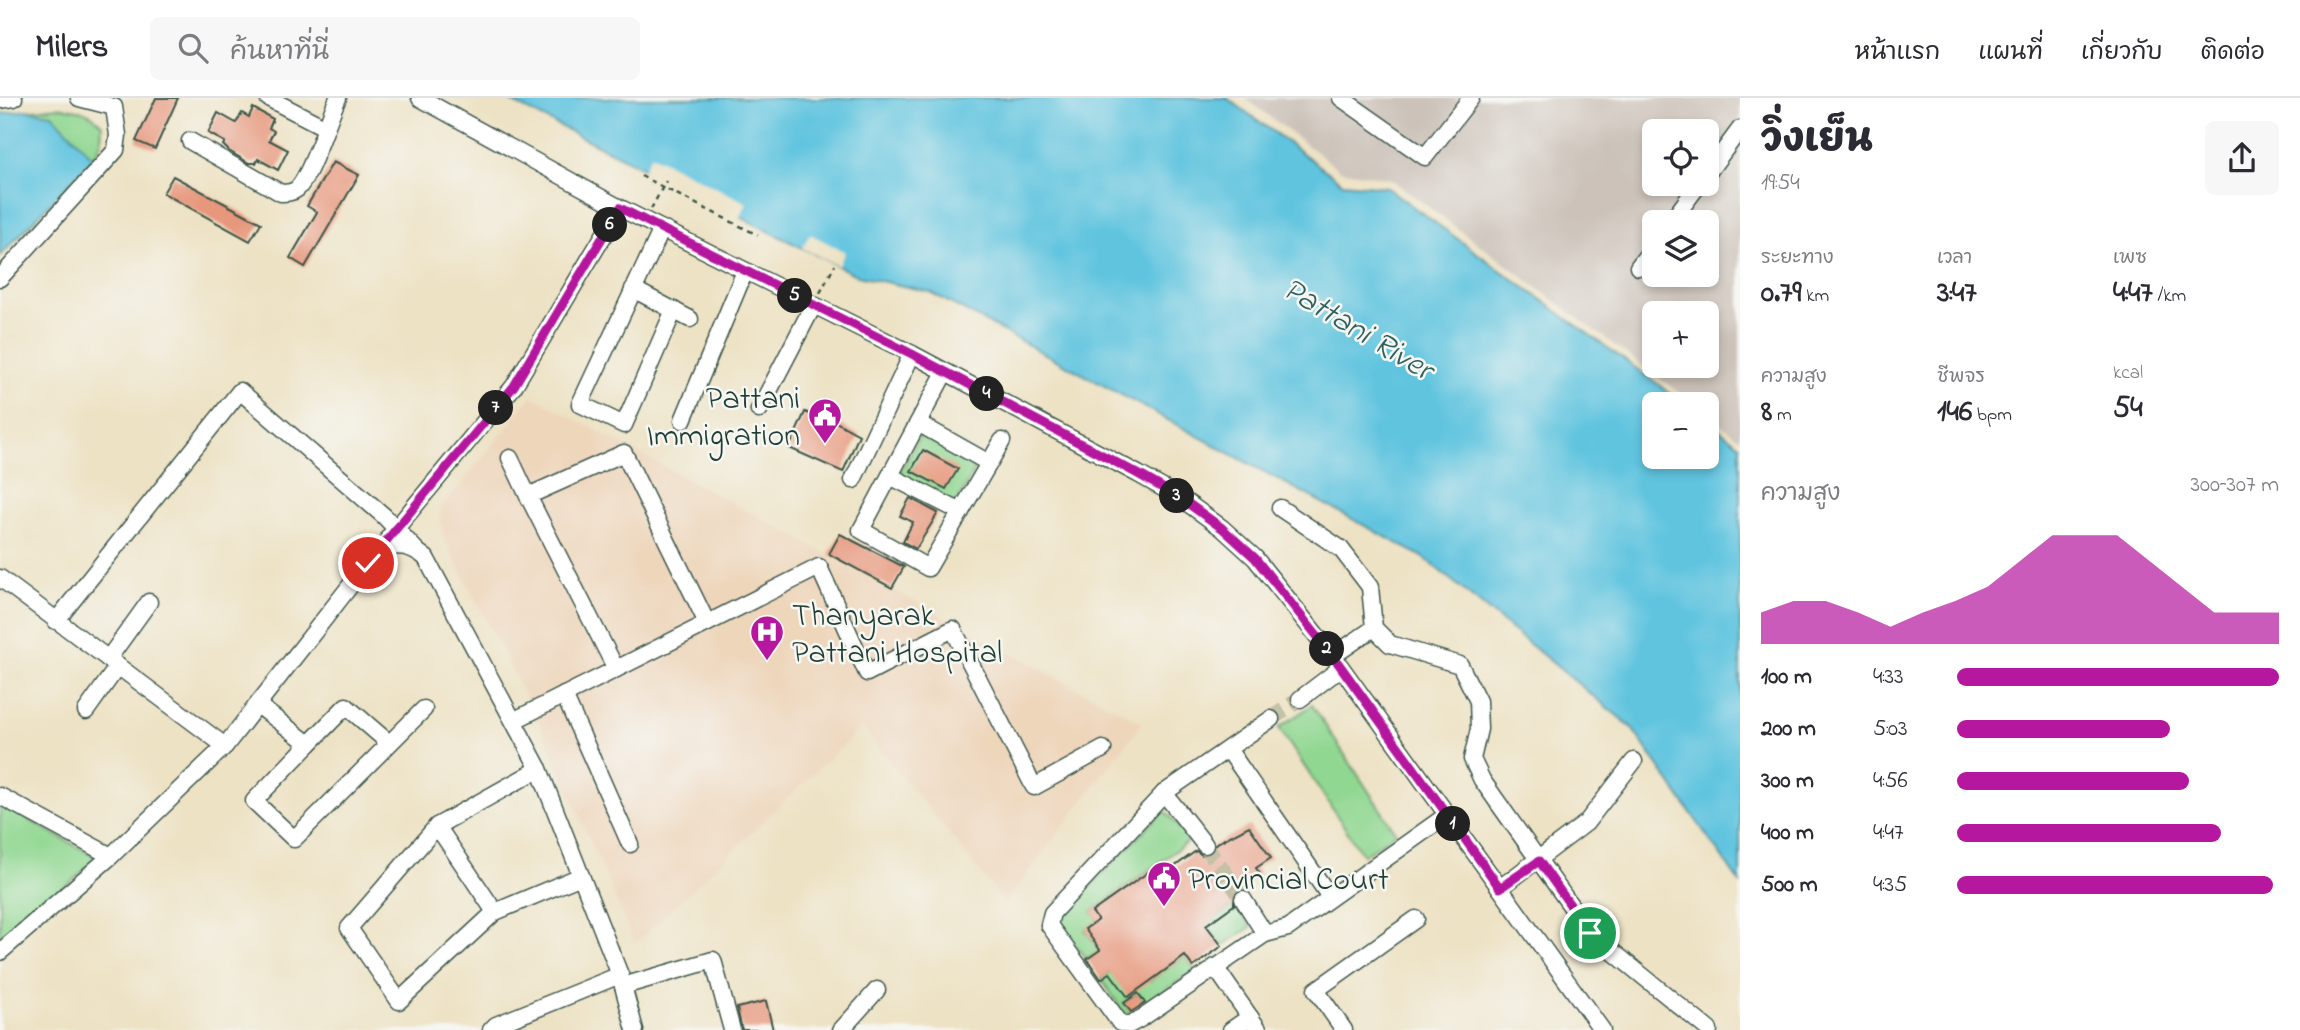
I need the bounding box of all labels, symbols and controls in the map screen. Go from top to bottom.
search box [150,17,640,80]
text: Milers [35,24,108,72]
icon: search [174,29,212,67]
text: ค้นหาที่นี่ [230,34,329,72]
text: หน้าแรก [1855,36,1940,71]
text: แผนที่ [1978,36,2043,71]
text: เกี่ยวกับ [2081,36,2163,71]
text: ติดต่อ [2201,36,2265,71]
text: วิ่งเย็น [1761,113,1873,169]
map controls [1642,119,1719,469]
button: locate [1642,119,1719,196]
button: share [2205,121,2279,195]
text: 19:54 [1761,167,1800,200]
pin: 6 [592,208,628,242]
button: layers [1642,210,1719,287]
text: 6 [605,211,614,238]
text: ระยะทาง [1761,245,1834,272]
text: เวลา [1937,245,1972,272]
text: เพซ [2113,245,2147,272]
water label: Pattani River [1272,267,1445,396]
text: 0.79 [1761,272,1801,316]
text: 3:47 [1937,272,1977,316]
text: 4:47 [2113,272,2153,316]
pin: 5 [778,278,812,314]
text: 5 [789,282,800,309]
text: km [1801,283,1829,310]
text: /km [2153,283,2186,310]
button: + [1642,301,1719,378]
text: kcal [2113,360,2143,387]
text: ความสูง [1761,364,1827,391]
text: ชีพจร [1937,364,1985,391]
pin: 4 [970,376,1004,412]
place label: Pattani Immigration [647,377,800,461]
text: 4 [983,380,990,407]
text: 54 [2113,387,2143,431]
pin: 7 [478,390,514,426]
text: 8 [1761,391,1772,435]
text: 146 [1937,391,1972,435]
button: − [1642,392,1719,469]
text: 7 [492,394,499,421]
public building icon: Pattani Immigration [806,396,844,445]
text: m [1772,402,1792,429]
text: bpm [1972,402,2012,429]
text: 300–307 m [2190,469,2279,502]
pin: 3 [1160,478,1194,514]
text: ความสูง [1761,478,1840,511]
text: 3 [1173,482,1180,509]
pin [338,533,398,593]
icon: check [349,544,387,582]
place label: Thanyarak Pattani Hospital [792,594,1002,678]
hospital icon: Thanyarak Pattani Hospital [748,613,786,662]
pin: 2 [1310,632,1344,666]
text: 2 [1322,635,1331,662]
text: 100 m [1761,661,1812,694]
text: 4:33 [1873,661,1903,694]
text: 200 m [1761,713,1816,746]
text: 5:03 [1873,713,1908,746]
text: 300 m [1761,765,1814,798]
text: 4:56 [1873,765,1908,798]
pin: 1 [1436,806,1470,842]
text: 1 [1449,810,1456,837]
text: 400 m [1761,817,1814,850]
text: 4:47 [1873,817,1903,850]
place label: Provincial Court [1188,858,1389,905]
public building icon: Provincial Court [1145,859,1183,908]
text: 500 m [1761,869,1818,902]
text: 4:35 [1873,869,1907,902]
pin [1560,903,1620,963]
icon: arrive [1571,914,1609,952]

